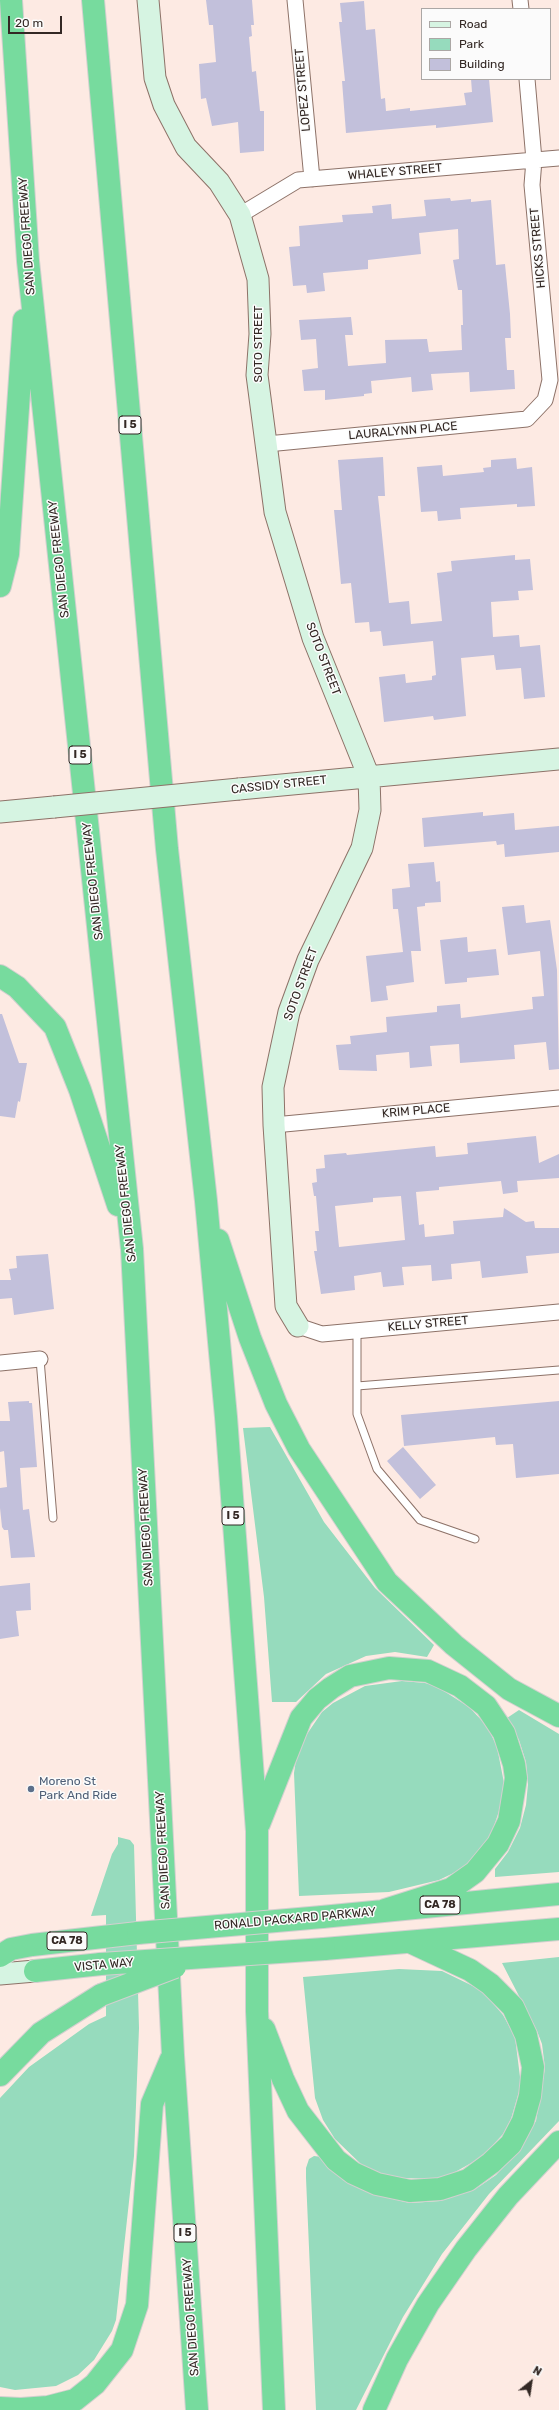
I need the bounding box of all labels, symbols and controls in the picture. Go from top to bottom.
scale bar [10,8,64,34]
legend [421,8,551,80]
text: 20 m [15,16,43,30]
text: Road [459,17,487,31]
text: Park [459,37,484,51]
street label: LOPEZ STREET [292,48,314,132]
text: Building [459,57,505,71]
street label: WHALEY STREET [347,161,443,183]
street label: SAN DIEGO FREEWAY [16,177,38,295]
street label: HICKS STREET [527,207,549,289]
street label: SOTO STREET [252,306,266,382]
road number: I 5 [119,416,141,434]
street label: LAURALYNN PLACE [348,419,458,443]
street label: SAN DIEGO FREEWAY [46,499,72,619]
street label: SOTO STREET [302,621,344,697]
road number: I 5 [69,746,91,764]
street label: CASSIDY STREET [230,773,328,797]
street label: SAN DIEGO FREEWAY [80,821,106,941]
street label: SOTO STREET [281,945,321,1023]
street label: KRIM PLACE [381,1101,451,1121]
street label: SAN DIEGO FREEWAY [113,1143,139,1263]
street label: KELLY STREET [387,1313,469,1335]
street label: SAN DIEGO FREEWAY [136,1468,156,1586]
road number: I 5 [222,1507,244,1525]
place label: Moreno St Park And Ride [39,1775,117,1803]
marker: Moreno St Park And Ride [26,1784,36,1794]
street label: SAN DIEGO FREEWAY [153,1791,173,1909]
road number: CA 78 [420,1896,460,1914]
street label: RONALD PACKARD PARKWAY [214,1905,376,1933]
road number: CA 78 [47,1932,87,1950]
street label: VISTA WAY [74,1955,134,1975]
road number: I 5 [174,2224,196,2242]
street label: SAN DIEGO FREEWAY [180,2258,202,2376]
north arrow [511,2362,551,2402]
text: N [531,2364,544,2379]

